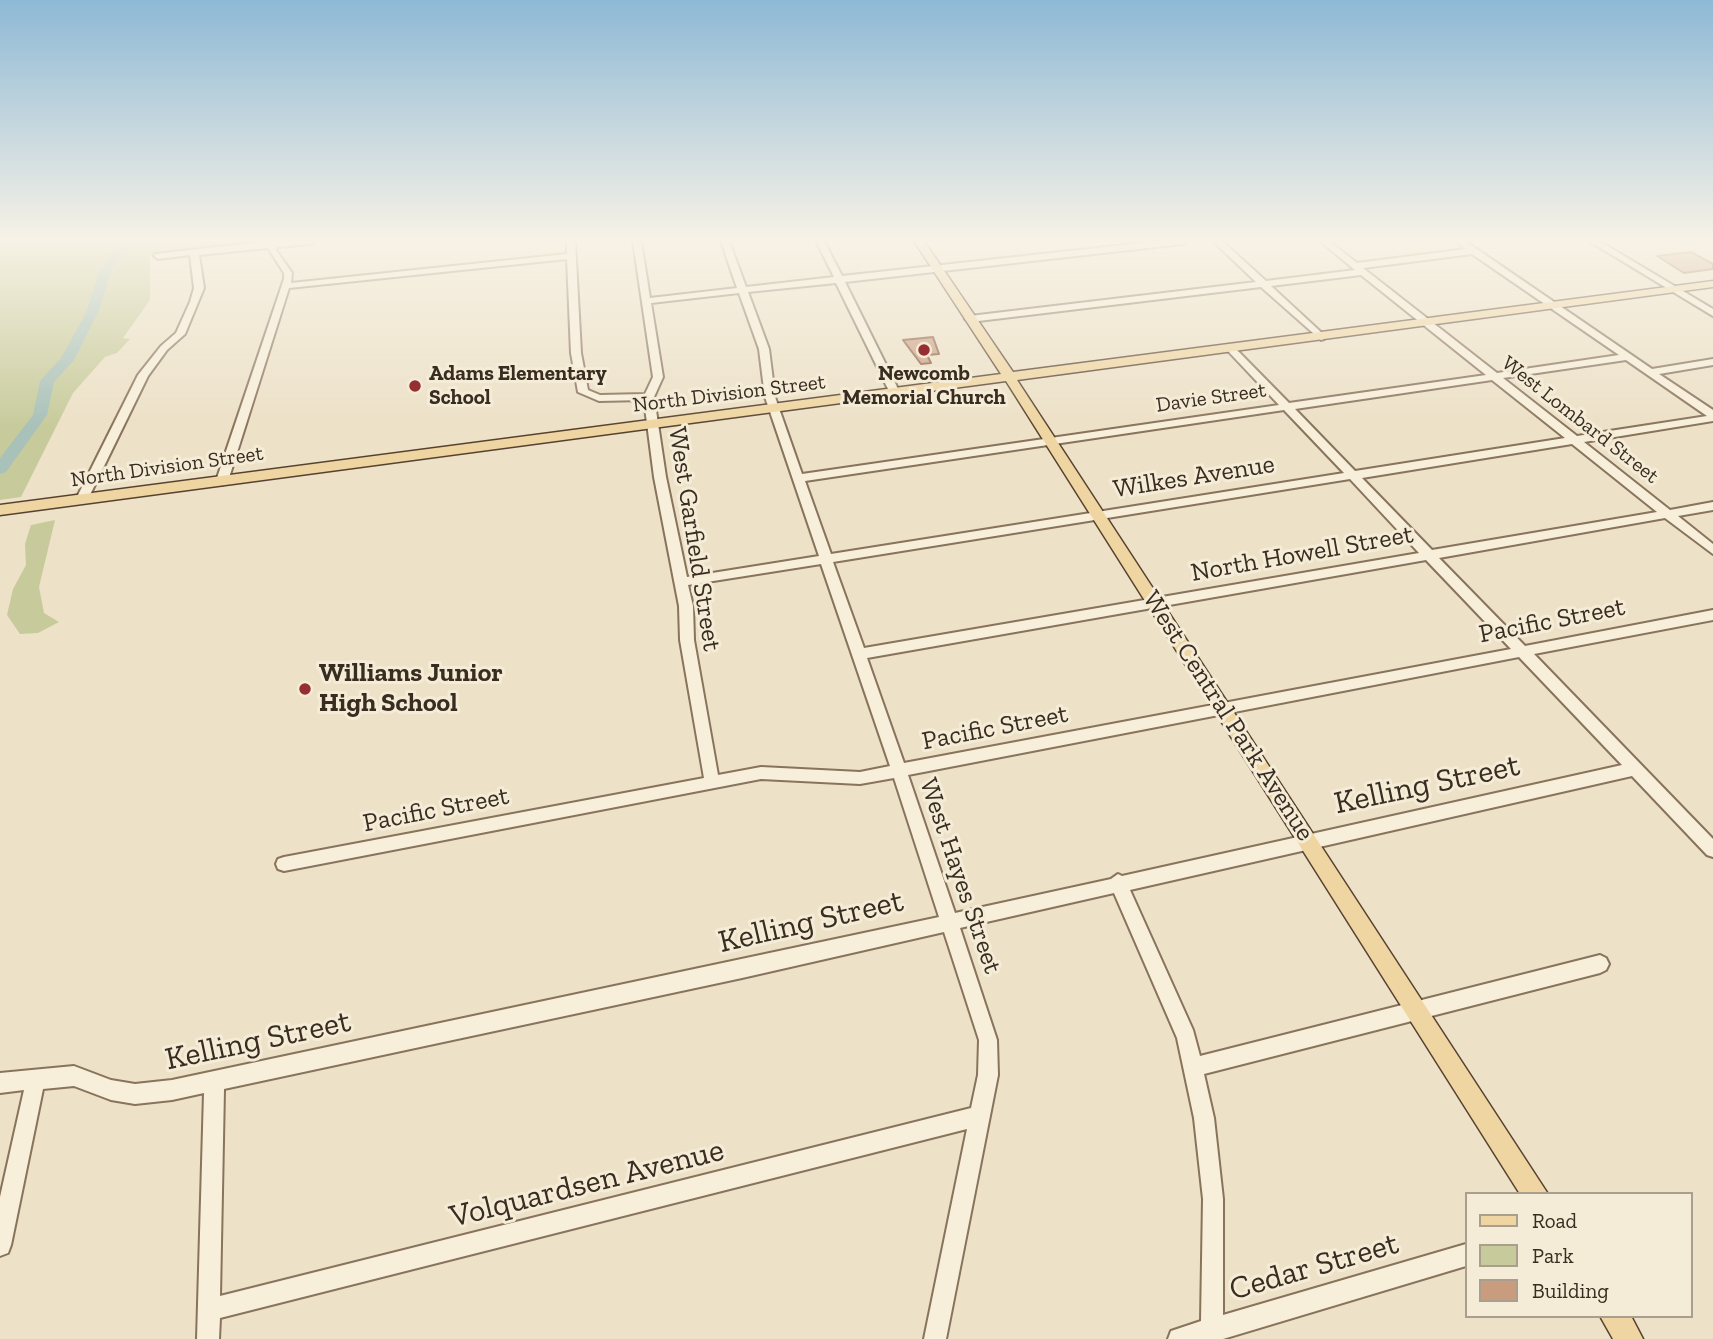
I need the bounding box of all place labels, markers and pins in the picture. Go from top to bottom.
marker: Newcomb Memorial Church [916,342,932,358]
place label: Adams Elementary School [429,361,607,411]
place label: Newcomb Memorial Church [842,361,1006,411]
marker: Adams Elementary School [407,378,423,394]
place label: Williams Junior High School [319,658,503,720]
marker: Williams Junior High School [297,681,313,697]

